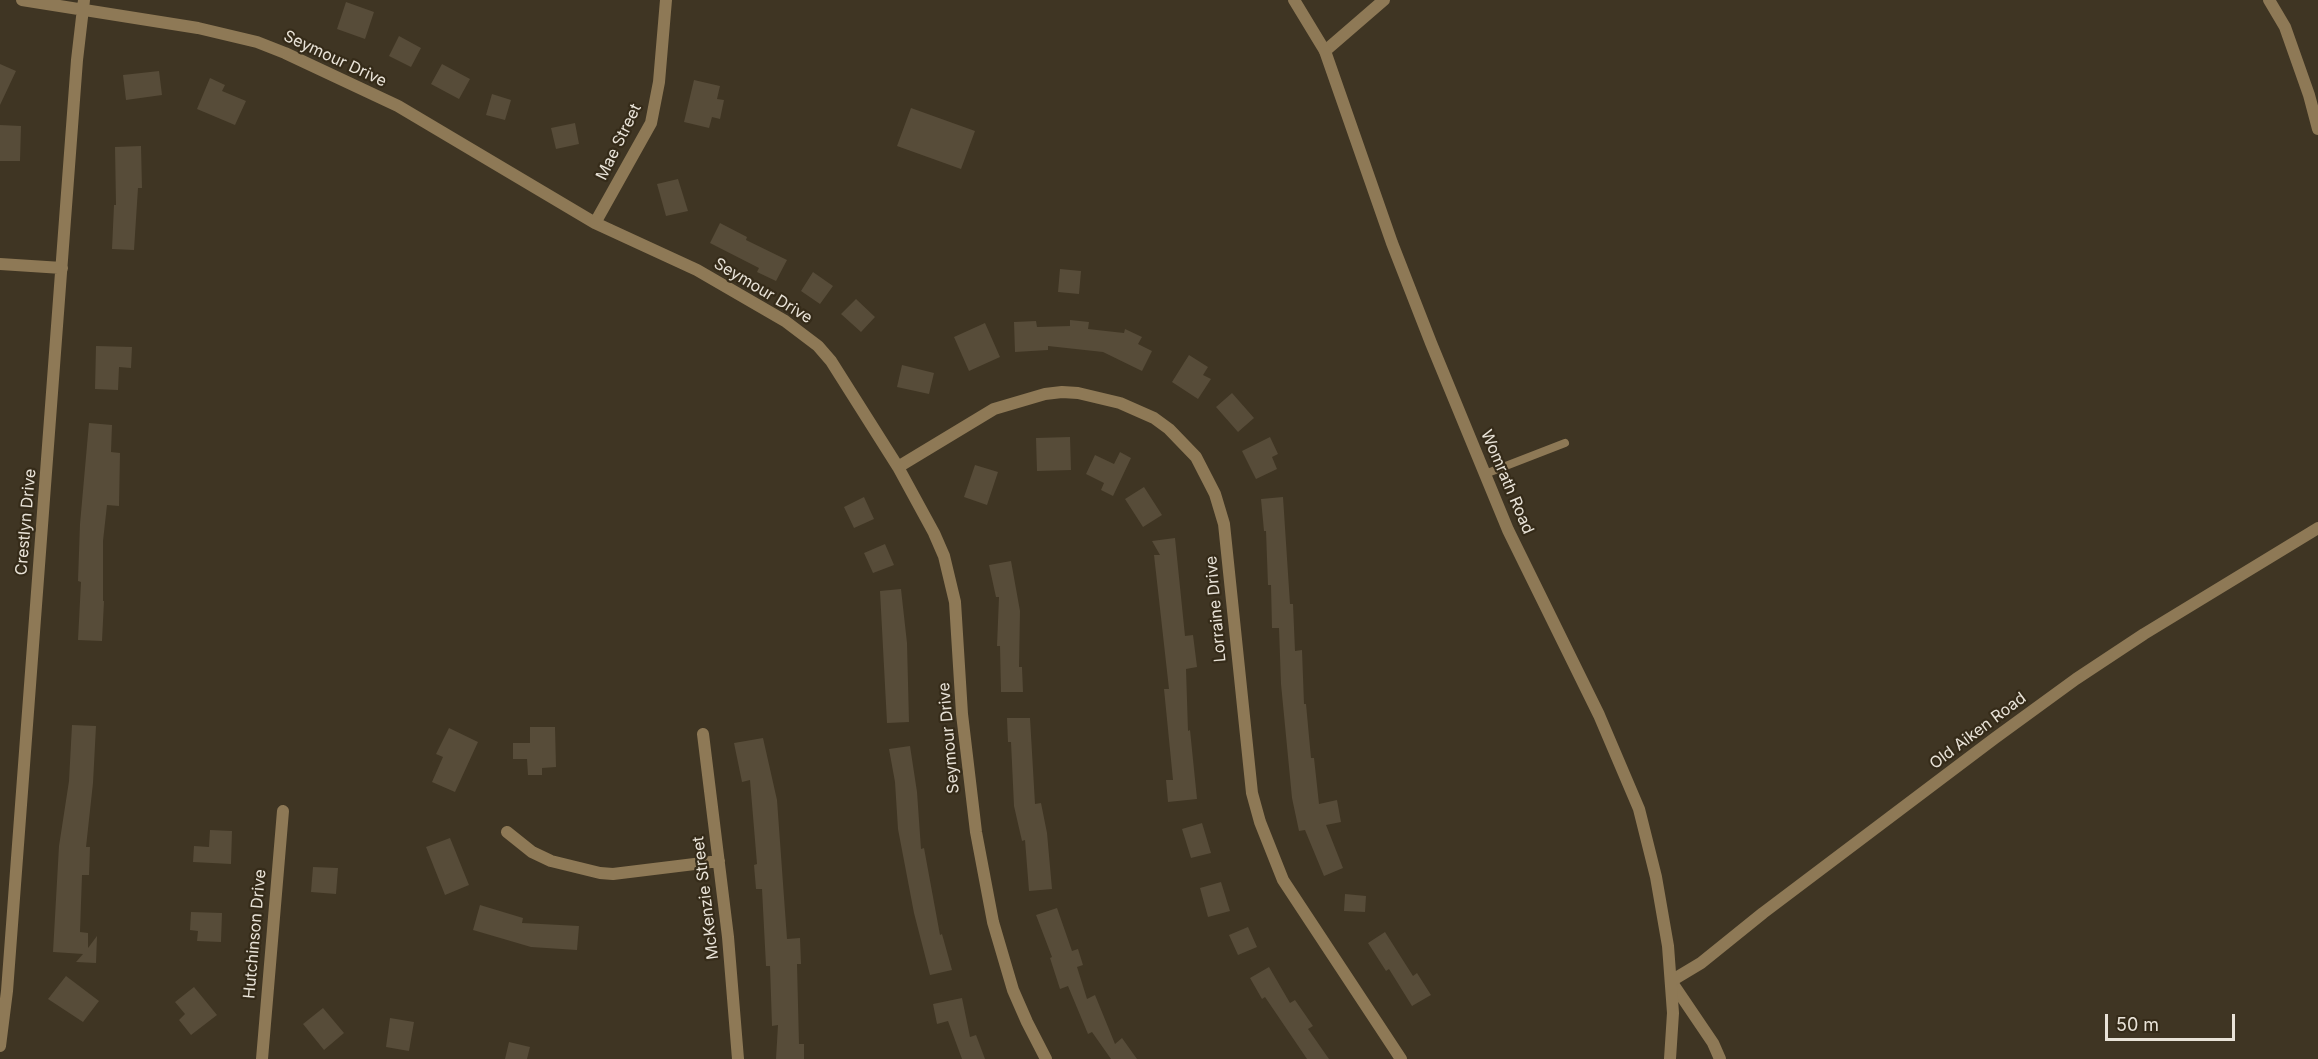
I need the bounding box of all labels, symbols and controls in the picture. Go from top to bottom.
street label: Seymour Drive [280,27,390,91]
street label: Mae Street [592,101,646,183]
street label: Seymour Drive [710,254,816,328]
street label: Womrath Road [1476,427,1538,537]
street label: Crestlyn Drive [12,468,40,576]
street label: Lorraine Drive [1202,555,1230,663]
street label: Seymour Drive [935,682,963,794]
street label: Old Aiken Road [1926,689,2030,773]
street label: McKenzie Street [689,835,723,961]
street label: Hutchinson Drive [240,868,270,1000]
scale bar [2108,1002,2238,1040]
text: 50 m [2116,1014,2159,1035]

